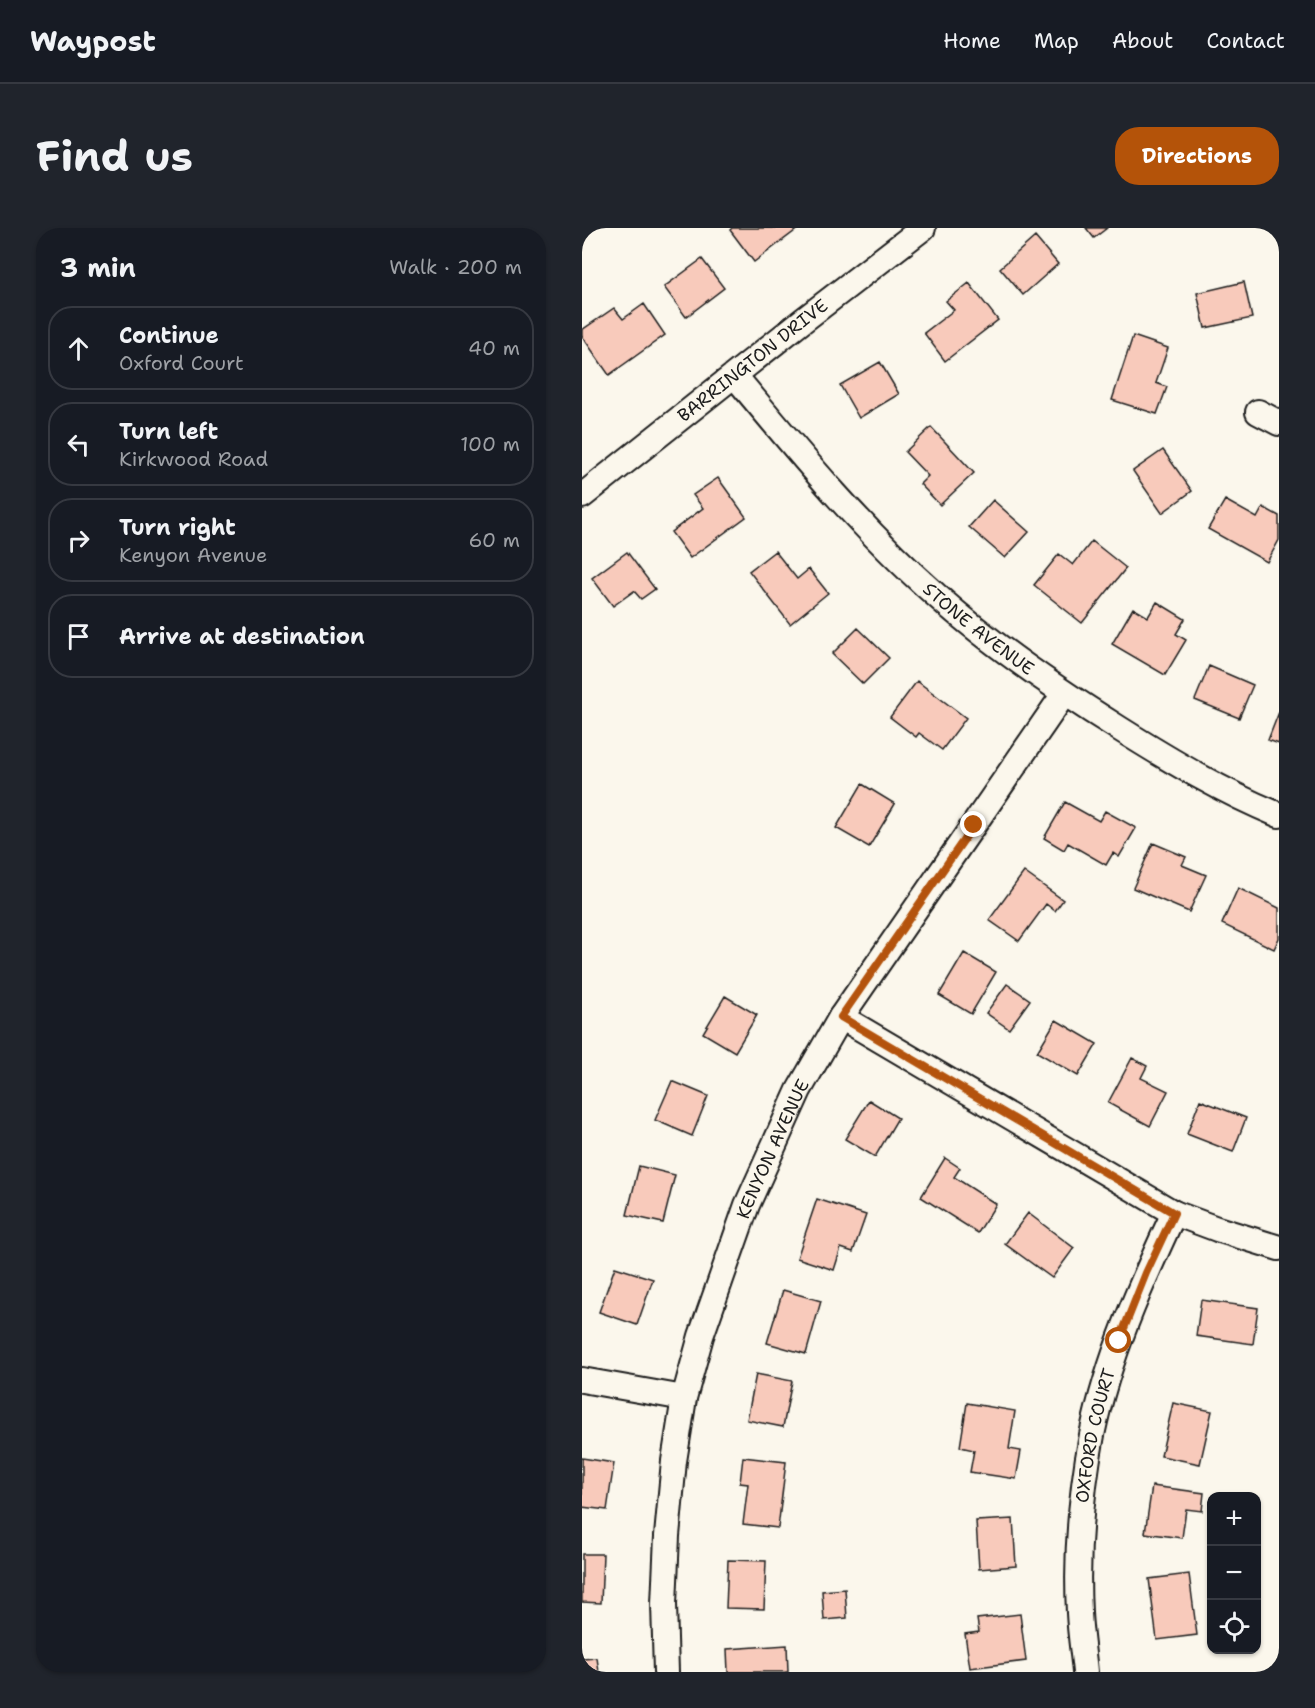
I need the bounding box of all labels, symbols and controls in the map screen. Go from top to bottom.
text: Waypost [30,22,156,60]
text: Home [943,27,1001,55]
text: Map [1034,27,1079,55]
text: About [1112,27,1173,55]
text: Contact [1206,27,1285,55]
button: Directions [1115,127,1279,185]
text: Find us [36,128,193,184]
text: 3 min [60,250,136,285]
text: Walk · 200 m [389,254,522,280]
street label: BARRINGTON DRIVE [673,294,833,427]
text: Continue [119,321,219,350]
icon: ahead [62,332,95,365]
text: 40 m [468,335,520,361]
text: Oxford Court [119,350,244,376]
text: Turn left [119,417,218,446]
icon: left [62,428,95,461]
text: 100 m [460,431,520,457]
text: Kirkwood Road [119,446,268,472]
text: Turn right [119,513,236,542]
icon: right [62,524,95,557]
text: 60 m [468,527,520,553]
text: Kenyon Avenue [119,542,267,568]
street label: STONE AVENUE [918,577,1039,681]
icon: arrive [62,620,95,653]
text: Arrive at destination [119,622,365,651]
route end [960,811,986,837]
street label: KENYON AVENUE [731,1075,815,1222]
route start [1105,1327,1131,1353]
street label: OXFORD COURT [1070,1365,1121,1504]
map controls [1207,1492,1261,1654]
button: + [1207,1492,1261,1546]
button: − [1207,1546,1261,1600]
button: locate [1207,1600,1261,1654]

